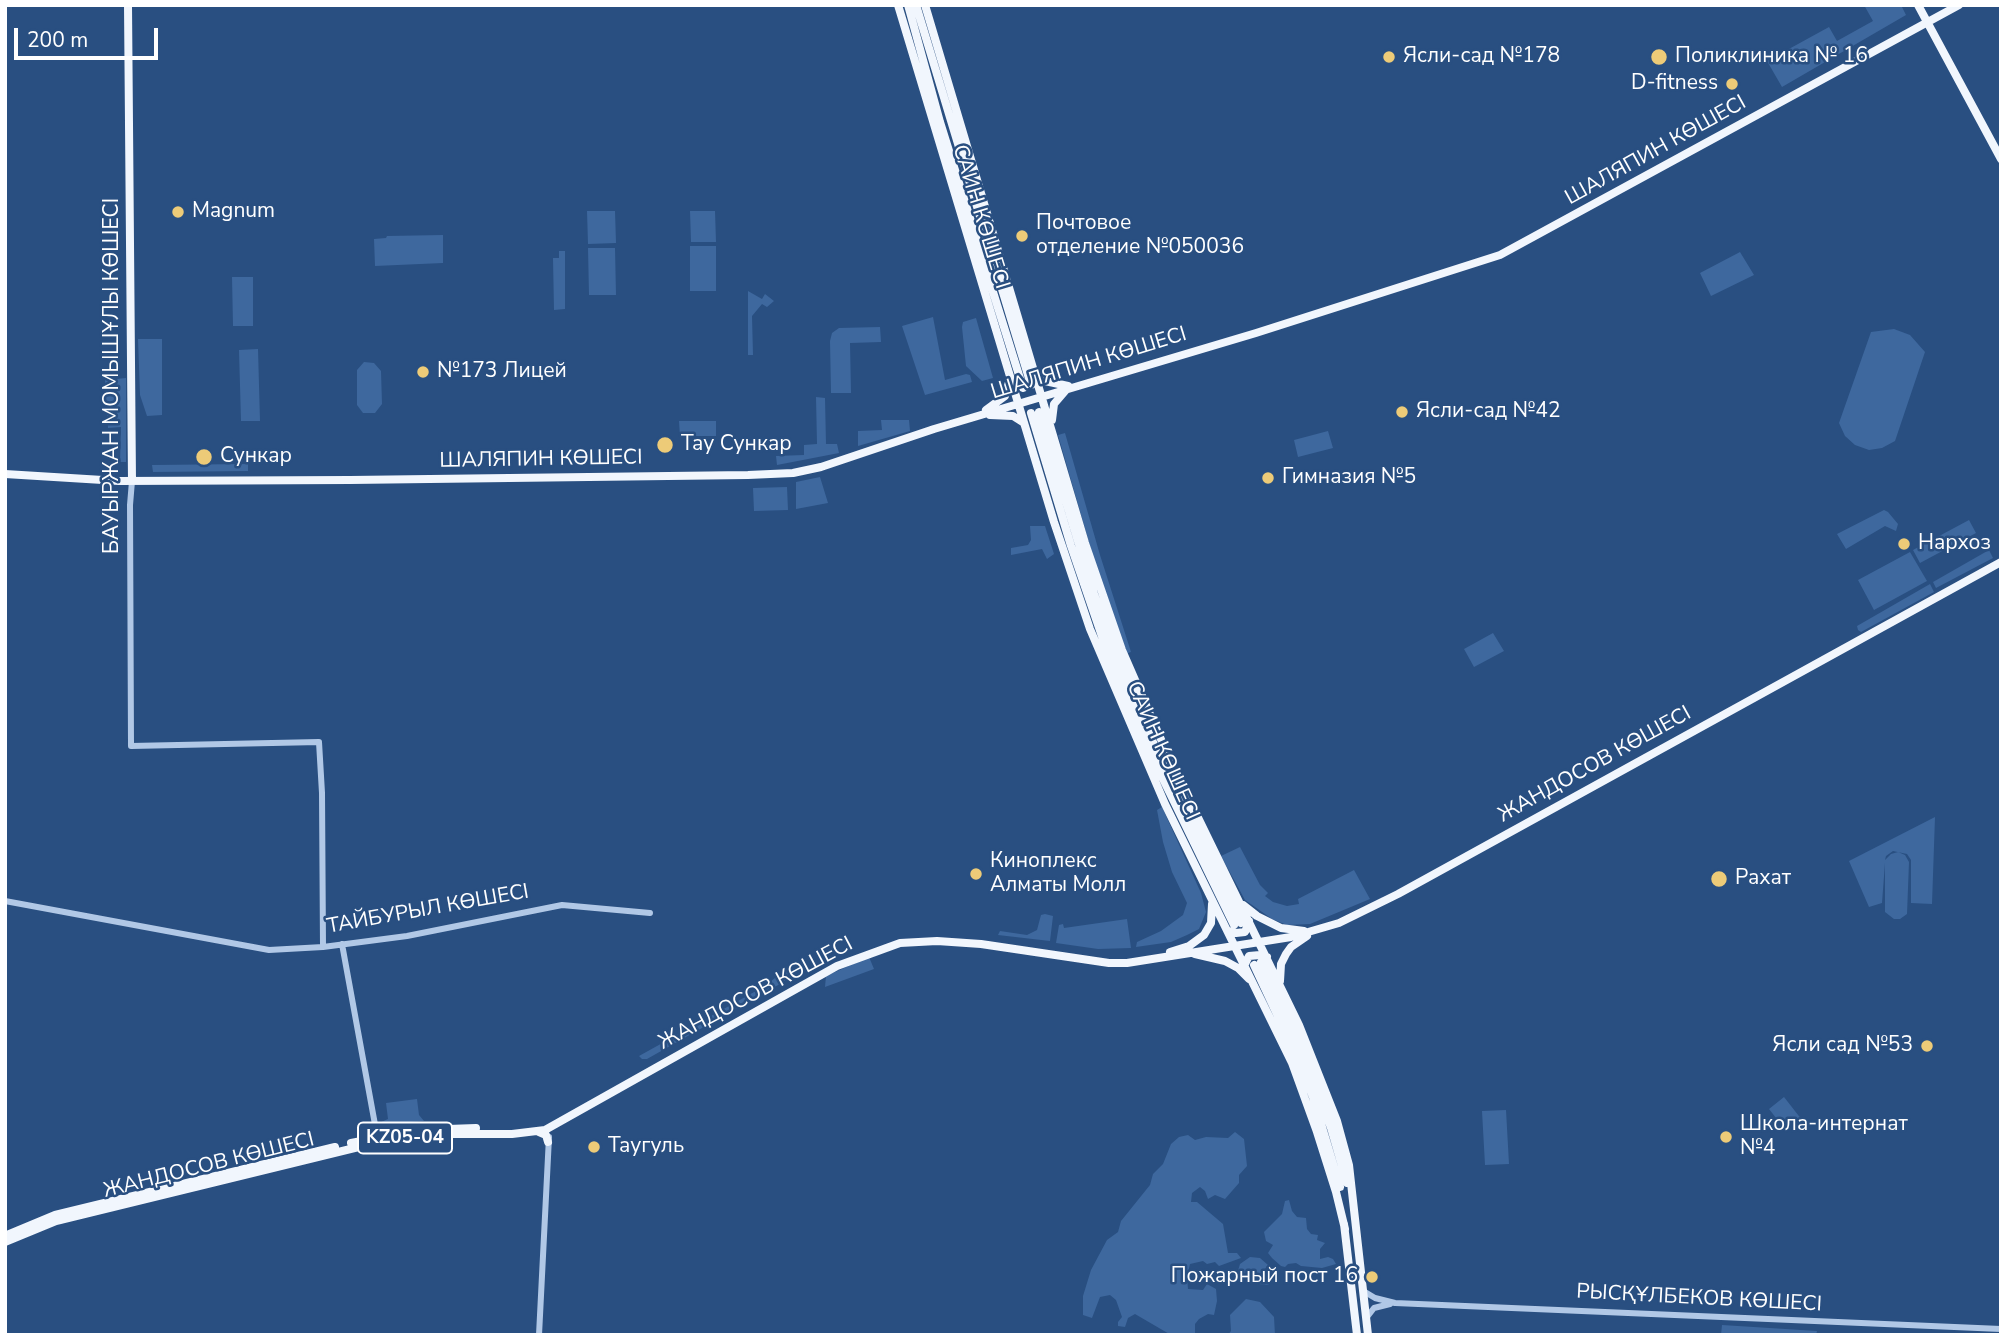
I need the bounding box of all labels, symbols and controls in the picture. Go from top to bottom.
scale bar [18,14,161,58]
text: 200 m [27,26,88,54]
place label: Ясли-сад №178 [1403,44,1560,70]
place label: Поликлиника № 16 [1675,44,1868,70]
marker: Поликлиника № 16 [1649,47,1669,67]
marker: Ясли-сад №178 [1381,49,1397,65]
place label: D-fitness [1631,71,1718,97]
marker: D-fitness [1724,76,1740,92]
street label: ШАЛЯПИН КӨШЕСІ [1561,91,1751,211]
street label: САИН КӨШЕСІ [946,142,1014,292]
street label: БАУЫРЖАН МОМЫШҰЛЫ КӨШЕСІ [100,198,126,554]
place label: Magnum [192,199,275,225]
marker: Magnum [170,204,186,220]
place label: Почтовое отделение №050036 [1036,211,1244,261]
marker: Почтовое отделение №050036 [1014,228,1030,244]
street label: ШАЛЯПИН КӨШЕСІ [988,322,1190,406]
place label: №173 Лицей [437,359,567,385]
marker: №173 Лицей [415,364,431,380]
place label: Ясли-сад №42 [1416,399,1560,425]
marker: Ясли-сад №42 [1394,404,1410,420]
place label: Тау Сункар [681,432,792,458]
marker: Тау Сункар [655,435,675,455]
place label: Сункар [220,444,292,470]
street label: ШАЛЯПИН КӨШЕСІ [439,446,643,474]
marker: Сункар [194,447,214,467]
place label: Гимназия №5 [1282,465,1416,491]
marker: Гимназия №5 [1260,470,1276,486]
place label: Нархоз [1918,531,1991,557]
marker: Нархоз [1896,536,1912,552]
street label: САИН КӨШЕСІ [1120,678,1204,824]
street label: ЖАНДОСОВ КӨШЕСІ [1494,701,1696,829]
place label: Киноплекс Алматы Молл [990,849,1126,899]
marker: Киноплекс Алматы Молл [968,866,984,882]
place label: Рахат [1735,866,1791,892]
marker: Рахат [1709,869,1729,889]
street label: ТАЙБУРЫЛ КӨШЕСІ [325,880,531,940]
street label: ЖАНДОСОВ КӨШЕСІ [654,932,858,1056]
place label: Ясли сад №53 [1772,1033,1913,1059]
marker: Ясли сад №53 [1919,1038,1935,1054]
place label: Школа-интернат №4 [1740,1112,1908,1162]
road number: KZ05-04 [358,1122,452,1154]
street label: ЖАНДОСОВ КӨШЕСІ [101,1128,317,1204]
marker: Школа-интернат №4 [1718,1129,1734,1145]
place label: Таугуль [608,1134,684,1160]
marker: Таугуль [586,1139,602,1155]
place label: Пожарный пост 16 [1171,1264,1358,1290]
marker: Пожарный пост 16 [1364,1269,1380,1285]
street label: РЫСҚҰЛБЕКОВ КӨШЕСІ [1576,1280,1822,1318]

